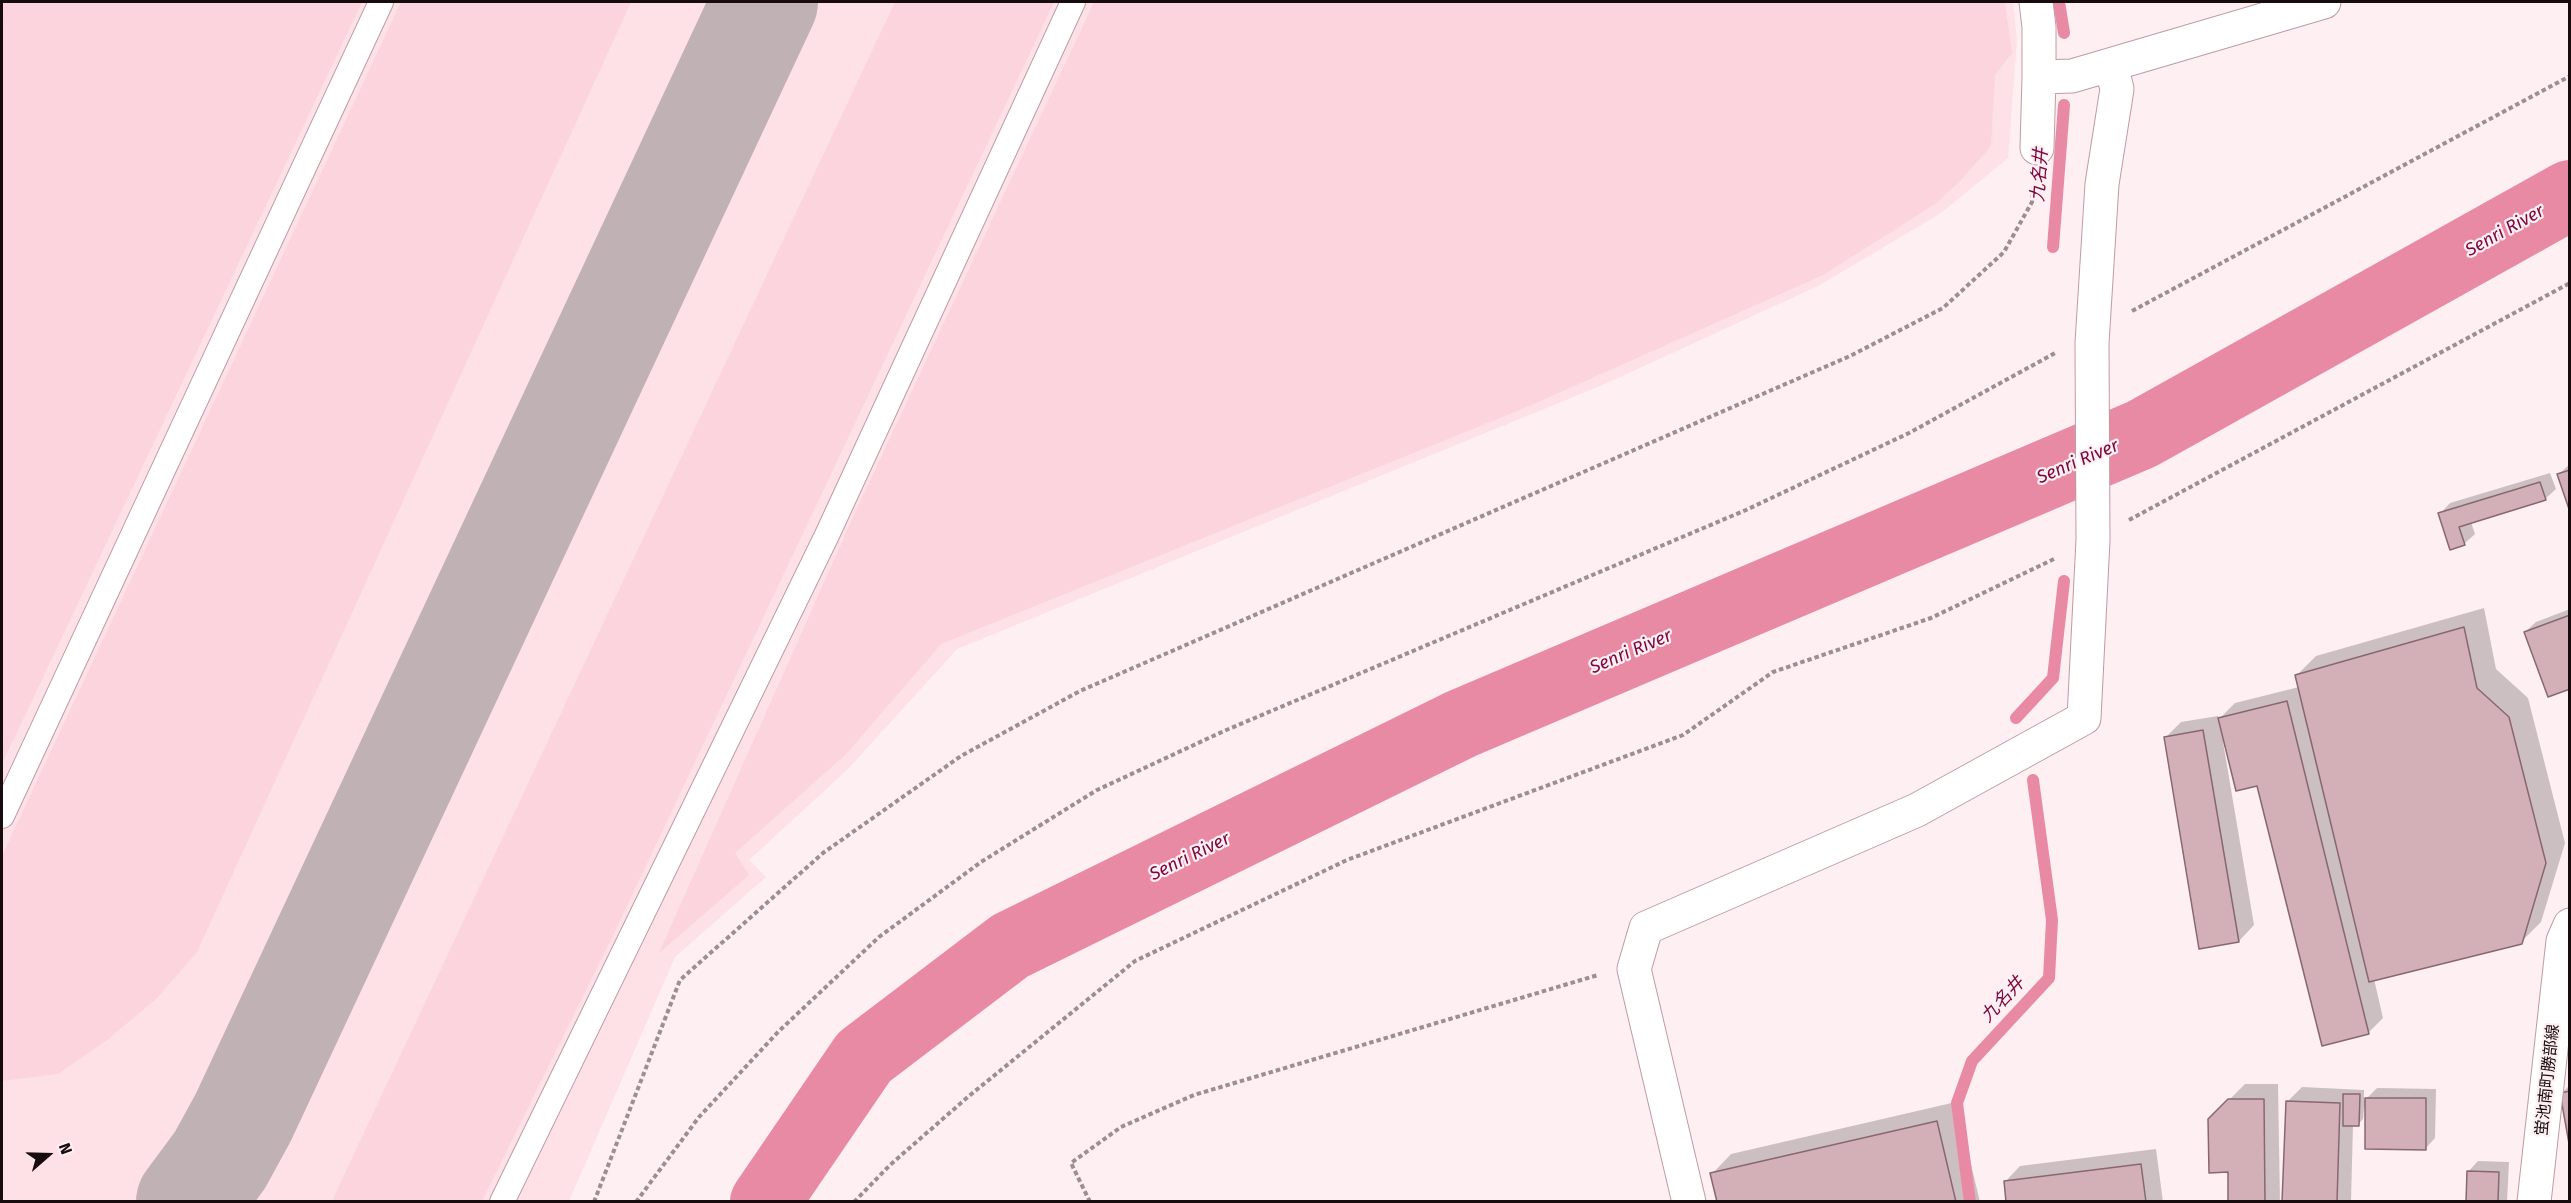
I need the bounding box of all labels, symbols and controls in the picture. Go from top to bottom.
water label: 九名井 [2027,147,2053,203]
water label: Senri River [2462,201,2548,261]
water label: Senri River [2034,435,2122,489]
water label: Senri River [1587,625,1675,679]
water label: Senri River [1146,828,1234,886]
water label: 九名井 [1977,973,2029,1027]
street label: 蛍池南町勝部線 [2533,1023,2563,1137]
north arrow [18,1125,78,1185]
text: N [55,1140,76,1157]

